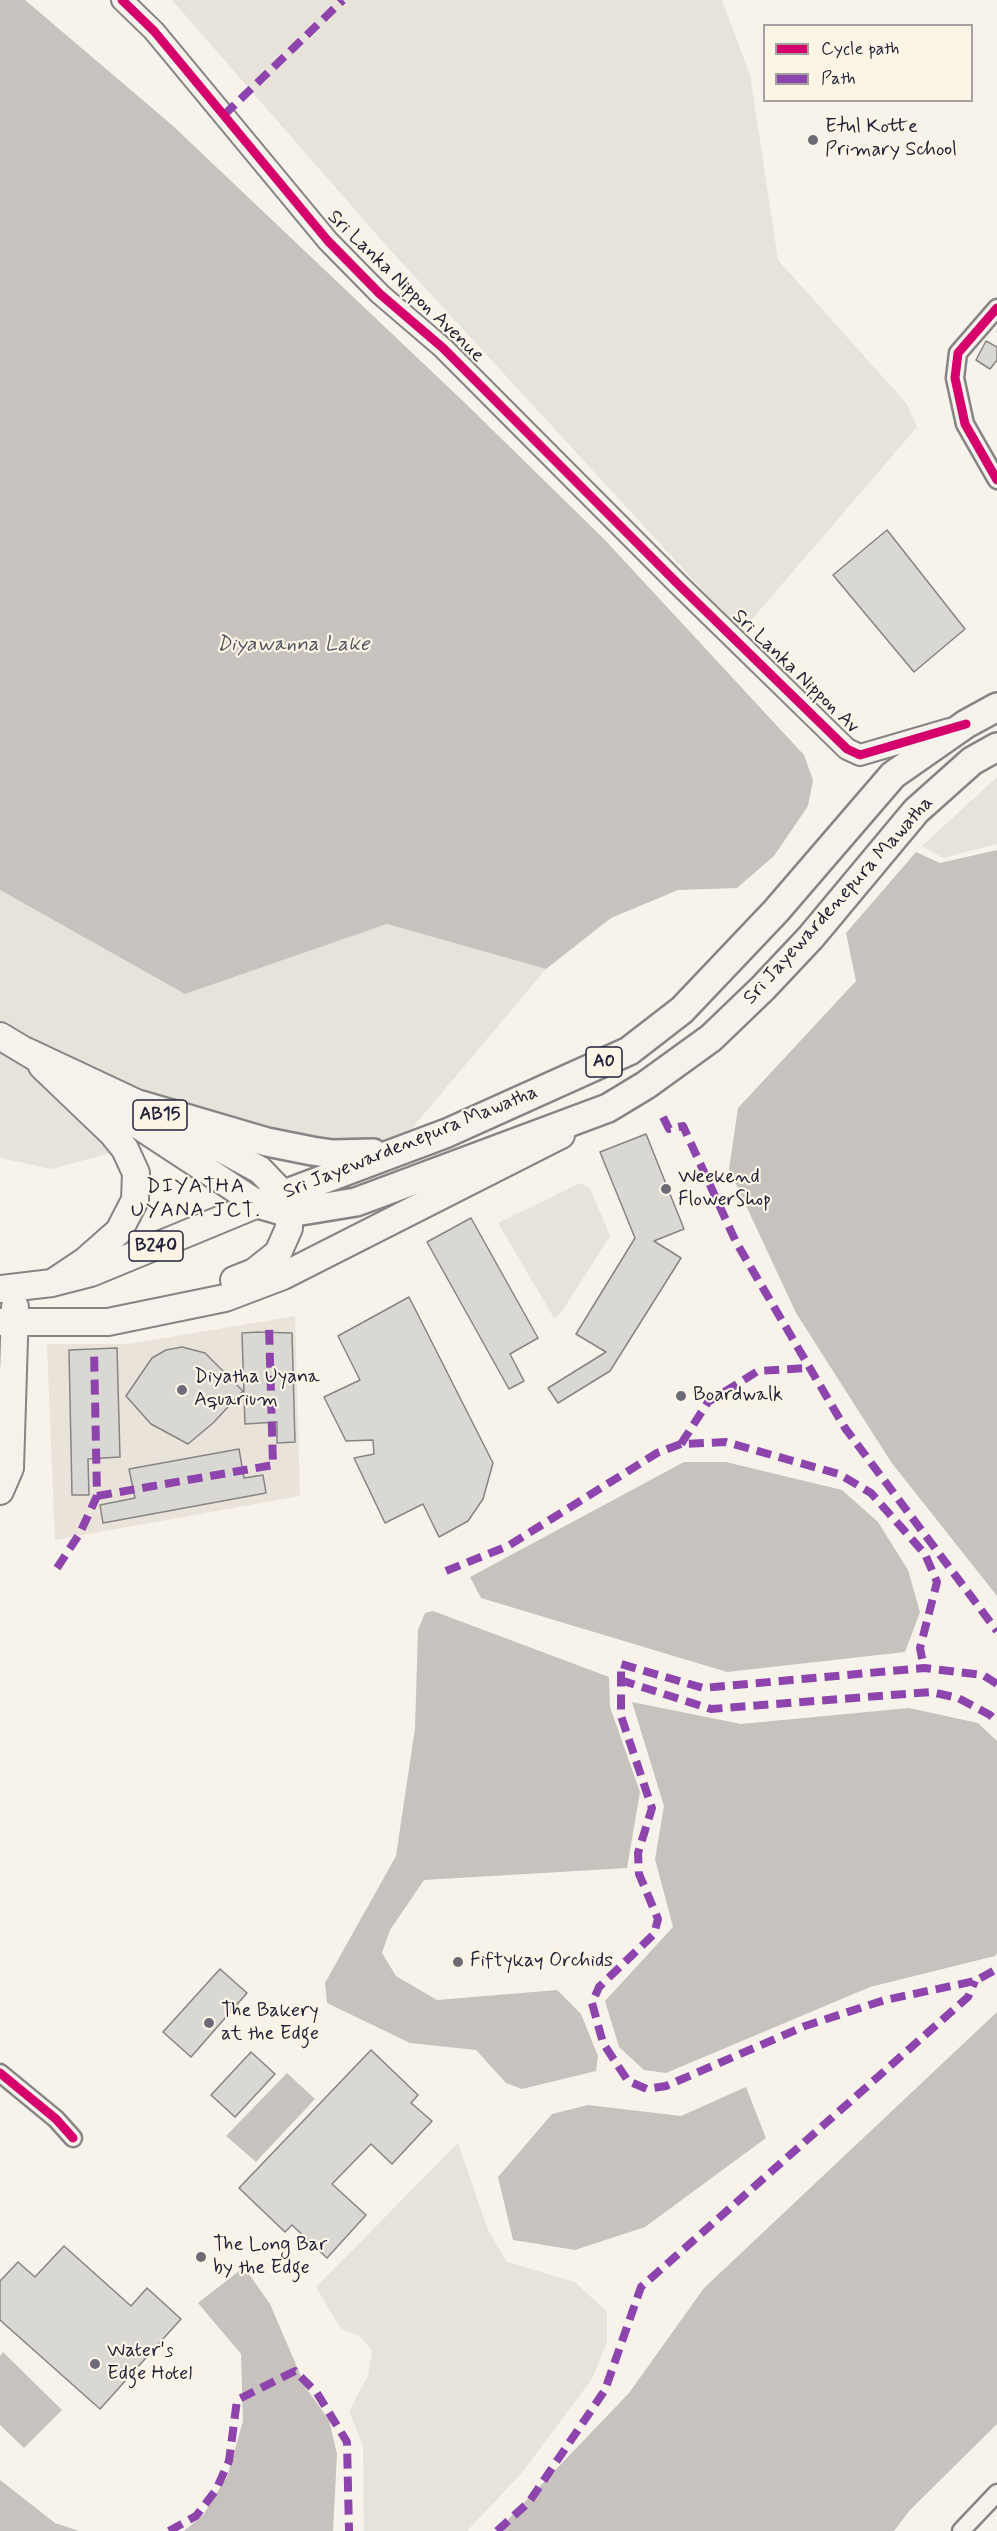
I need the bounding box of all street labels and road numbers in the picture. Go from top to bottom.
street label: Sri Lanka Nippon Avenue [321,206,489,368]
street label: Sri Lanka Nippon Av [726,605,864,739]
street label: Sri Jayewardenepura Mawatha [739,792,939,1010]
road number: A0 [586,1047,622,1077]
street label: Sri Jayewardenepura Mawatha [280,1081,542,1205]
road number: AB15 [133,1100,187,1130]
road number: B240 [129,1231,183,1261]

